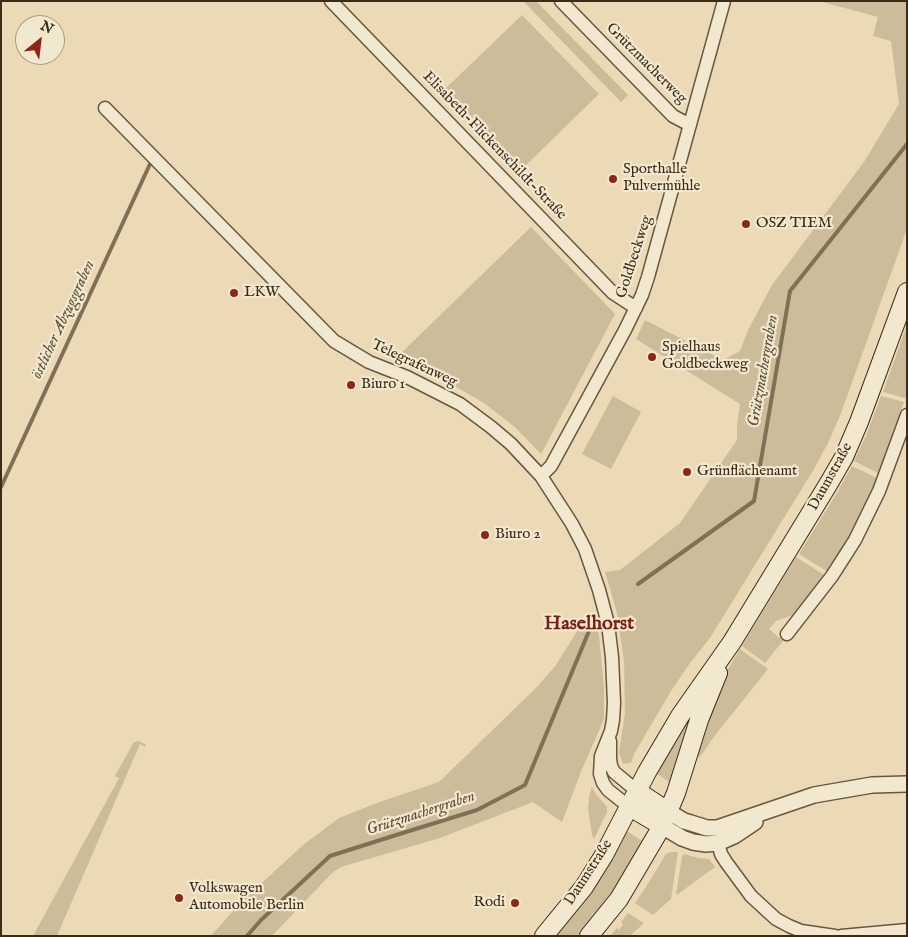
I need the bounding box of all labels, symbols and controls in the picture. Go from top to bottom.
north arrow [15,15,65,65]
text: N [37,17,56,39]
street label: Grützmacherweg [602,20,690,108]
street label: Elisabeth-Flickenschildt-Straße [418,68,570,224]
place label: Sporthalle Pulvermühle [623,161,700,196]
marker: Sporthalle Pulvermühle [607,173,619,185]
street label: Goldbeckweg [613,213,657,301]
place label: OSZ TIEM [756,215,832,233]
marker: OSZ TIEM [740,218,752,230]
water label: östlicher Abzugsgraben [28,258,100,382]
place label: LKW [244,284,280,302]
marker: LKW [228,287,240,299]
water label: Grützmachergraben [745,314,783,428]
street label: Telegrafenweg [368,336,460,392]
place label: Spielhaus Goldbeckweg [662,339,748,374]
marker: Spielhaus Goldbeckweg [646,351,658,363]
place label: Biuro 1 [361,376,405,394]
marker: Biuro 1 [345,379,357,391]
street label: Daumstraße [805,440,857,514]
place label: Grünflächenamt [697,463,797,481]
marker: Grünflächenamt [681,466,693,478]
place label: Biuro 2 [495,526,541,544]
marker: Biuro 2 [479,529,491,541]
district label: Haselhorst [544,613,634,637]
water label: Grützmachergraben [364,787,478,841]
street label: Daumstraße [561,837,617,909]
place label: Volkswagen Automobile Berlin [189,880,304,915]
marker: Volkswagen Automobile Berlin [173,892,185,904]
place label: Rodi [474,894,505,912]
marker: Rodi [509,897,521,909]

